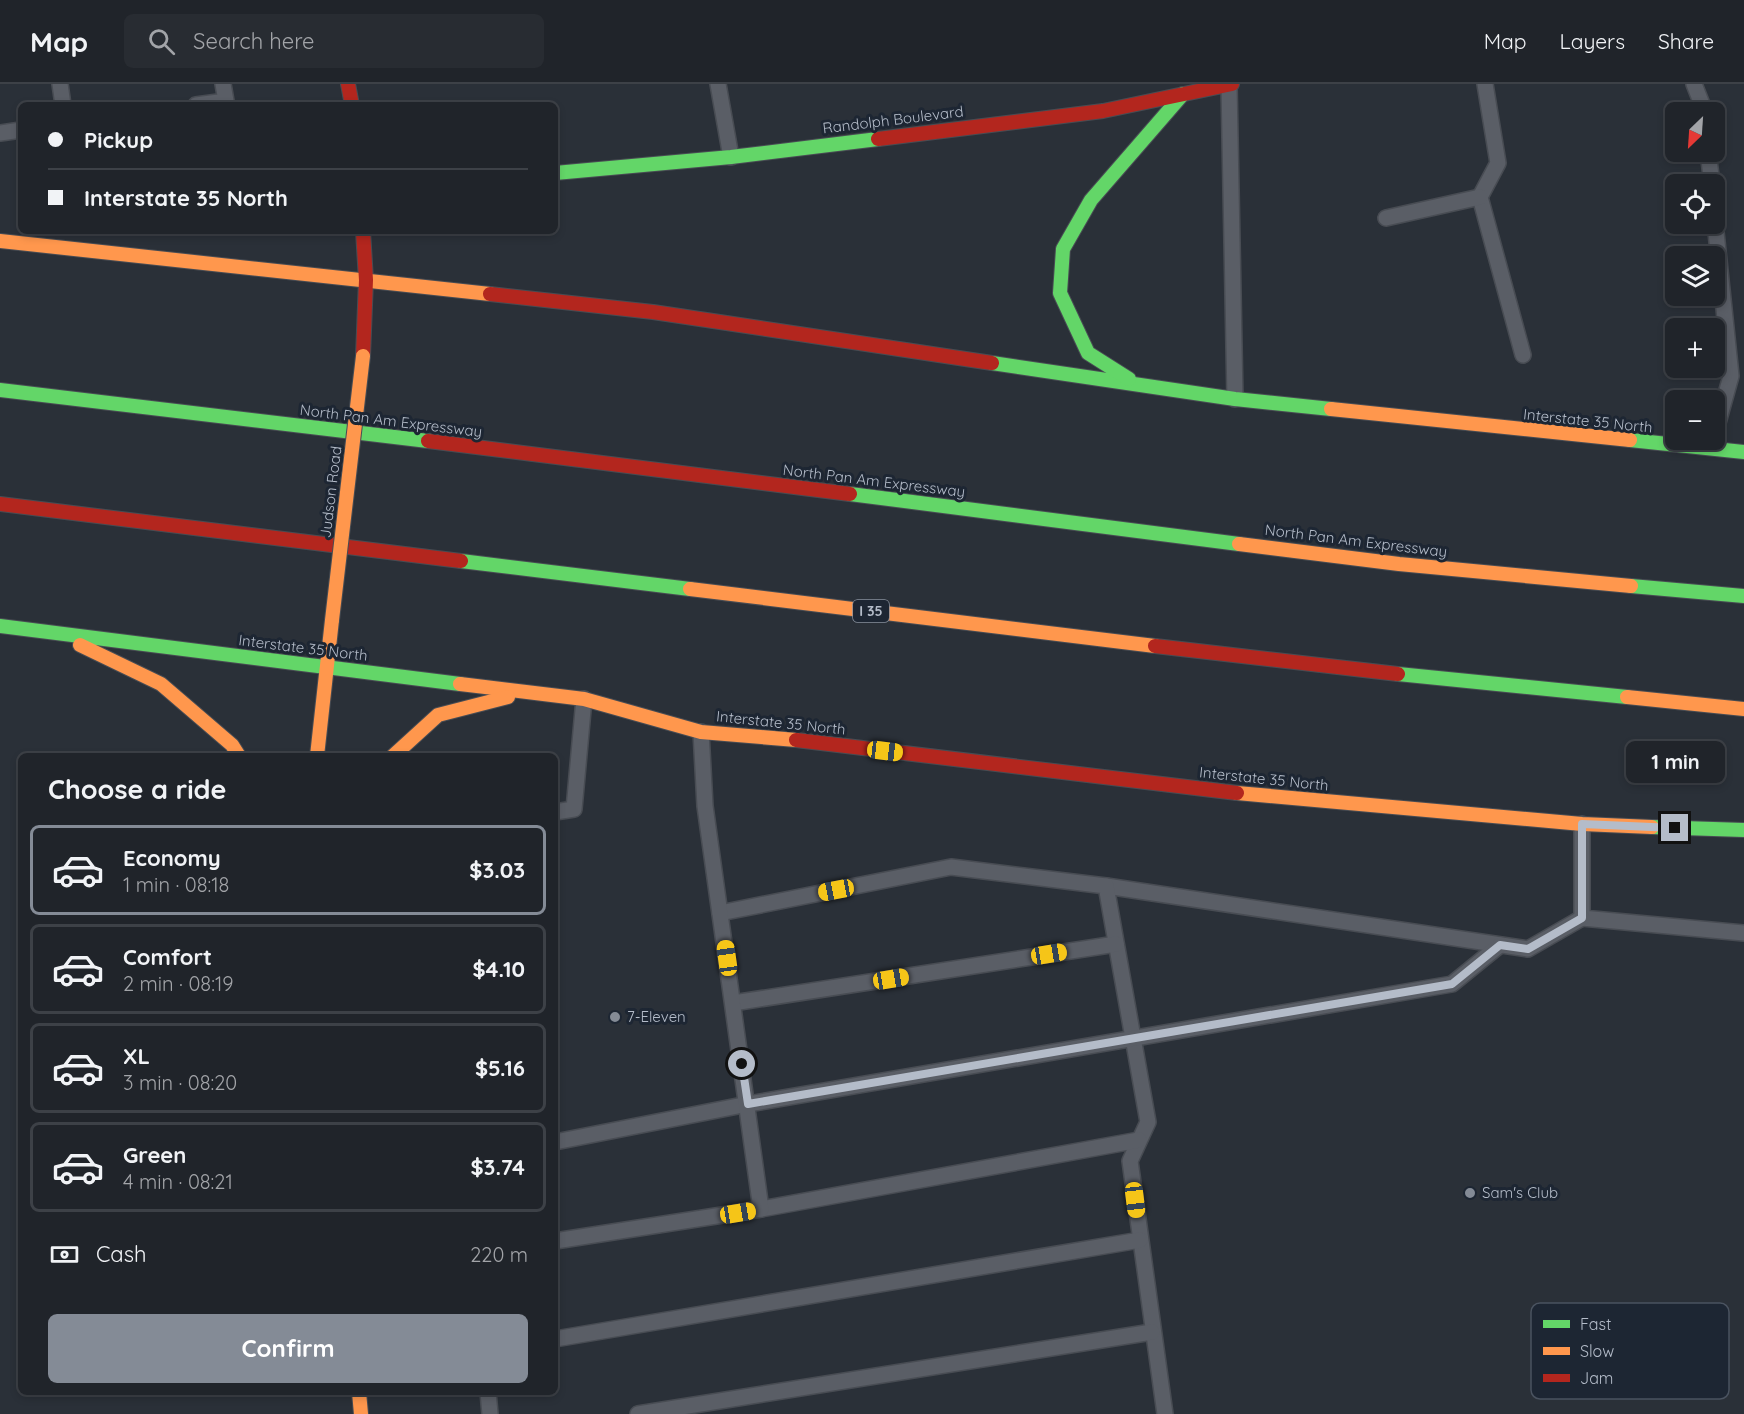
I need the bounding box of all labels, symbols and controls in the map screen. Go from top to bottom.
search box [124,14,544,68]
text: Map [30,24,88,59]
icon: search [145,25,178,58]
text: Search here [193,27,315,55]
text: Map [1484,28,1527,54]
text: Layers [1560,28,1625,54]
text: Share [1658,28,1714,54]
street label: Randolph Boulevard [821,101,964,138]
north arrow [1665,102,1725,162]
map controls [1665,102,1725,450]
text: Pickup [84,126,153,154]
button: locate [1665,174,1725,234]
text: Interstate 35 North [84,184,288,212]
button: layers [1665,246,1725,306]
button: + [1665,318,1725,378]
button: − [1665,390,1725,450]
street label: North Pan Am Expressway [299,400,483,441]
street label: Interstate 35 North [1522,404,1654,437]
street label: Judson Road [315,445,346,539]
street label: North Pan Am Expressway [782,460,966,501]
street label: North Pan Am Expressway [1264,520,1448,561]
road number: I 35 [853,600,889,622]
street label: Interstate 35 North [237,630,369,665]
street label: Interstate 35 North [715,706,847,739]
car [866,740,904,762]
callout: 1 min [1626,741,1724,783]
text: 1 min [1651,749,1700,774]
street label: Interstate 35 North [1198,762,1330,795]
text: Choose a ride [48,772,226,806]
route end [1661,814,1688,841]
icon: car [51,843,105,897]
text: Economy [123,844,221,872]
text: $3.03 [469,856,525,884]
text: 1 min · 08:18 [123,872,229,897]
car [817,878,855,902]
car [716,939,738,977]
icon: car [51,942,105,996]
car [1030,942,1068,966]
text: Comfort [123,943,212,971]
text: $4.10 [472,955,525,983]
car [872,967,910,991]
text: 2 min · 08:19 [123,971,233,996]
place label: 7-Eleven [627,1007,686,1026]
marker: 7-Eleven [608,1010,622,1024]
icon: car [51,1041,105,1095]
text: XL [123,1042,150,1070]
route start [728,1050,755,1077]
text: $5.16 [475,1054,525,1082]
text: 3 min · 08:20 [123,1070,237,1095]
icon: car [51,1140,105,1194]
text: Green [123,1141,186,1169]
text: $3.74 [470,1153,525,1181]
text: 4 min · 08:21 [123,1169,233,1194]
car [1124,1181,1146,1219]
place label: Sam's Club [1482,1183,1558,1202]
marker: Sam's Club [1463,1186,1477,1200]
car [719,1201,757,1225]
icon: cash [48,1238,81,1271]
text: Cash [96,1240,147,1268]
text: 220 m [470,1242,528,1267]
legend [1531,1303,1729,1399]
button: Confirm [48,1314,528,1383]
text: Fast [1580,1314,1611,1334]
text: Slow [1580,1341,1614,1361]
text: Jam [1580,1368,1613,1388]

